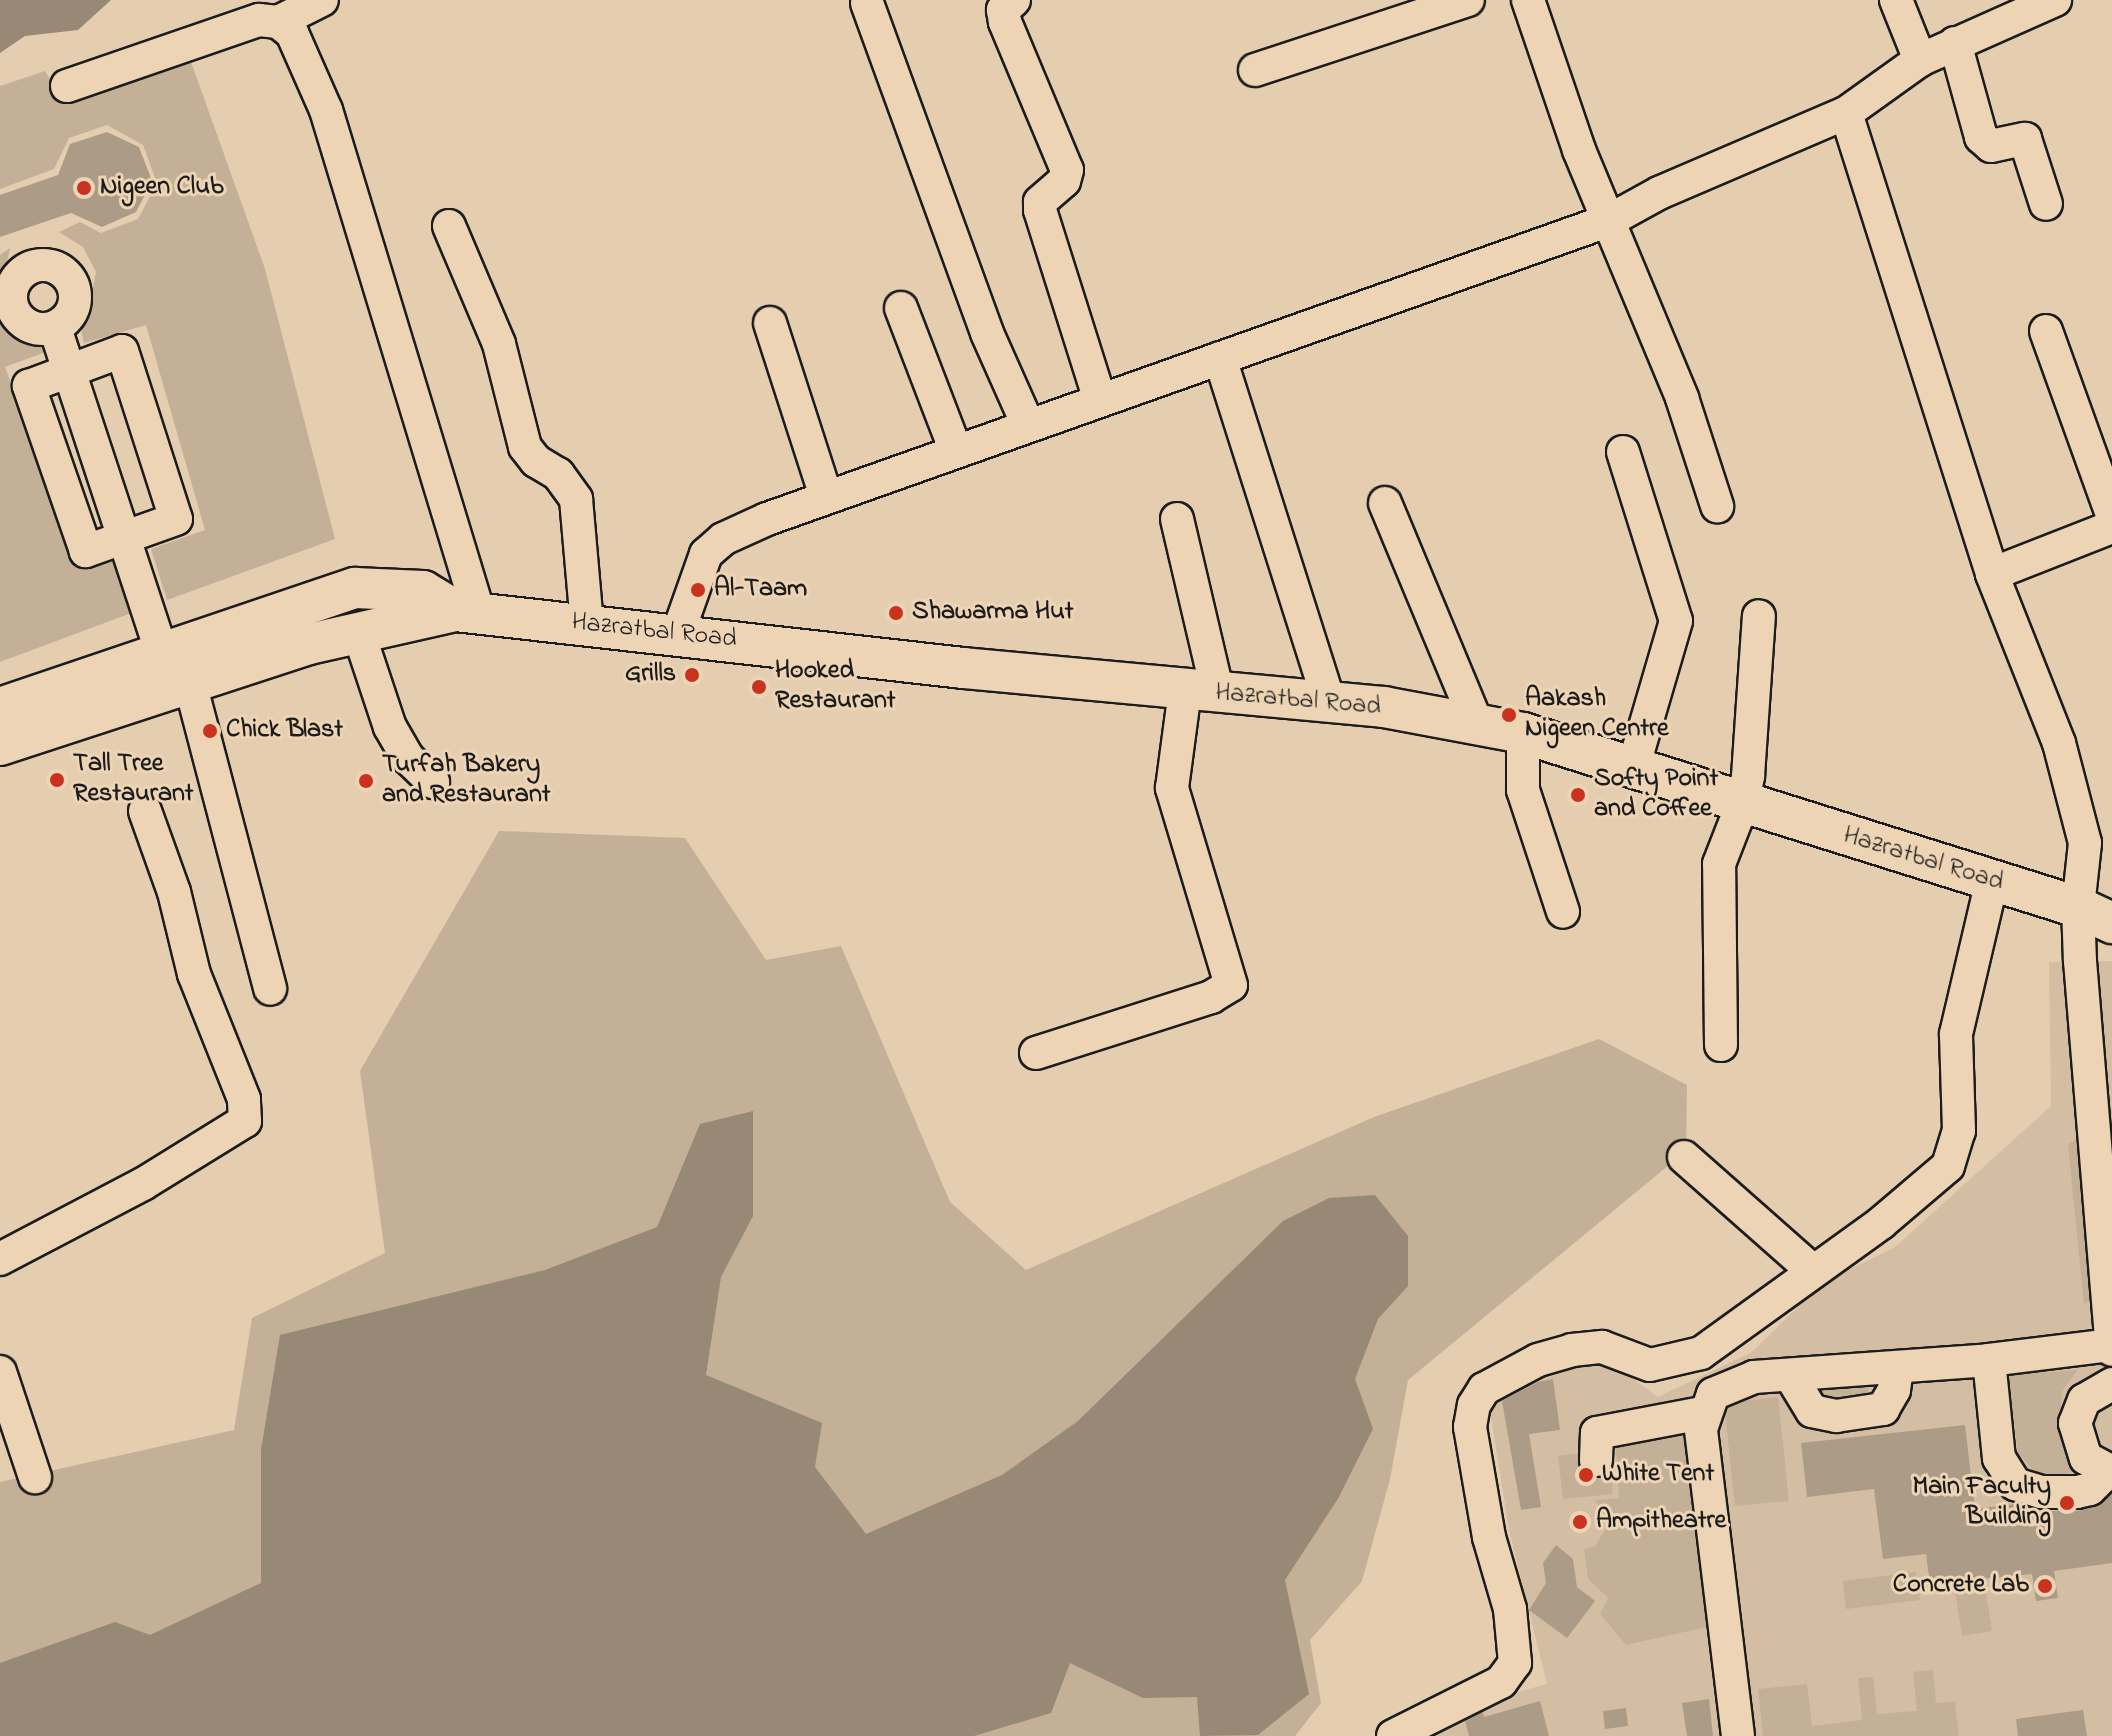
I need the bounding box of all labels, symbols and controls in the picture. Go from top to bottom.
place label: Nigeen Club [100,172,224,204]
marker: Nigeen Club [75,179,93,197]
place label: Al-Taam [714,574,807,606]
marker: Al-Taam [689,581,707,599]
place label: Shawarma Hut [912,597,1074,629]
marker: Shawarma Hut [887,604,905,622]
street label: Hazratbal Road [570,608,738,656]
place label: Hooked Restaurant [775,656,895,718]
place label: Grills [625,659,676,691]
marker: Grills [683,666,701,684]
marker: Hooked Restaurant [750,678,768,696]
street label: Hazratbal Road [1214,678,1382,724]
place label: Aakash Nigeen Centre [1525,684,1669,746]
marker: Aakash Nigeen Centre [1500,706,1518,724]
place label: Chick Blast [226,715,343,747]
marker: Chick Blast [201,722,219,740]
place label: Tall Tree Restaurant [73,749,193,810]
place label: Turfah Bakery and Restaurant [382,750,550,812]
place label: Softy Point and Coffee [1594,764,1718,826]
marker: Tall Tree Restaurant [48,771,66,789]
marker: Turfah Bakery and Restaurant [357,772,375,790]
marker: Softy Point and Coffee [1569,786,1587,804]
street label: Hazratbal Road [1839,821,2007,899]
place label: White Tent [1602,1459,1714,1491]
marker: White Tent [1577,1466,1595,1484]
place label: Main Faculty Building [1912,1472,2051,1534]
marker: Main Faculty Building [2058,1494,2076,1512]
place label: Ampitheatre [1596,1506,1726,1538]
marker: Ampitheatre [1571,1513,1589,1531]
place label: Concrete Lab [1893,1570,2029,1602]
marker: Concrete Lab [2036,1577,2054,1595]

